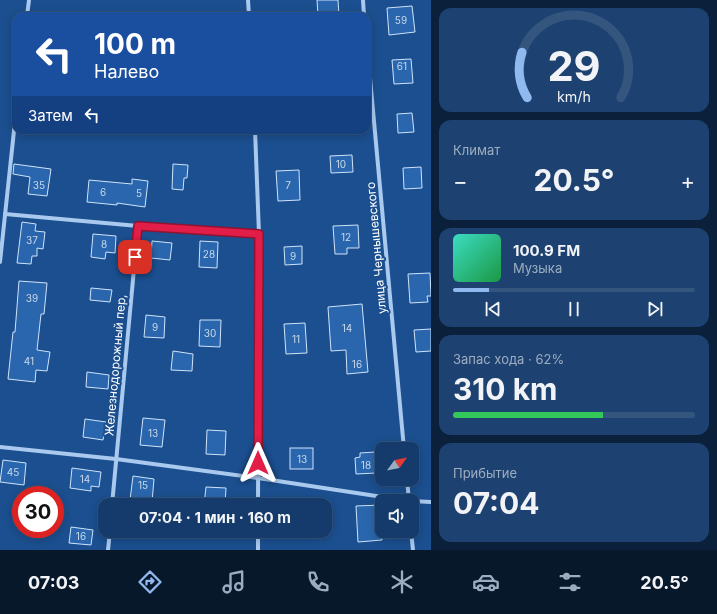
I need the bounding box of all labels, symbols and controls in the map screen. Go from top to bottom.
house number: 59 [395,14,407,26]
text: 100 m [94,27,176,61]
icon: left [28,28,80,80]
text: 29 [547,41,601,91]
house number: 61 [397,60,407,72]
text: Налево [94,61,159,82]
text: km/h [557,88,591,105]
icon: left [81,104,103,126]
text: Затем [28,106,73,125]
text: Климат [453,142,500,158]
house number: 10 [336,158,346,170]
text: 20.5° [534,162,614,198]
text: − [453,168,468,194]
text: + [680,168,695,194]
house number: 35 [33,179,45,191]
house number: 7 [285,179,291,191]
street label: улица Чернышевского [363,181,389,315]
house number: 6 [100,186,106,198]
house number: 5 [136,187,142,199]
house number: 12 [341,231,351,243]
house number: 37 [26,234,38,246]
house number: 8 [101,238,107,250]
pin [118,240,152,274]
text: 100.9 FM [513,241,580,260]
icon: arrive [124,246,146,268]
house number: 28 [203,248,215,260]
house number: 9 [290,250,296,262]
text: Музыка [513,260,562,276]
house number: 39 [26,292,38,304]
street label: Железнодорожный пер, [101,293,129,437]
icon: previous [482,298,504,320]
icon: pause [563,298,585,320]
icon: next [644,298,666,320]
house number: 9 [152,321,158,333]
house number: 14 [342,322,352,334]
house number: 30 [204,327,216,339]
house number: 11 [292,333,300,345]
text: Запас хода · 62% [453,351,564,367]
house number: 41 [24,355,34,367]
house number: 16 [352,358,362,370]
text: 310 km [453,371,557,407]
house number: 13 [148,427,158,439]
position arrow [237,442,279,484]
north arrow [375,442,419,486]
map controls [375,442,419,538]
house number: 13 [297,453,307,465]
house number: 18 [361,459,371,471]
text: Прибытие [453,465,517,481]
house number: 45 [7,466,19,478]
house number: 14 [80,473,90,485]
house number: 15 [138,479,148,491]
text: 07:04 [453,485,540,521]
speed limit sign: 30 [12,486,64,538]
button: sound [375,494,419,538]
text: 07:04 · 1 мин · 160 m [139,508,291,527]
house number: 16 [76,530,86,542]
icon: directions [136,568,164,596]
icon: music [220,568,248,596]
icon: phone [304,568,332,596]
icon: climate [388,568,416,596]
icon: car [472,568,500,596]
icon: filters [556,568,584,596]
text: 07:03 [28,572,79,593]
text: 20.5° [640,572,689,593]

